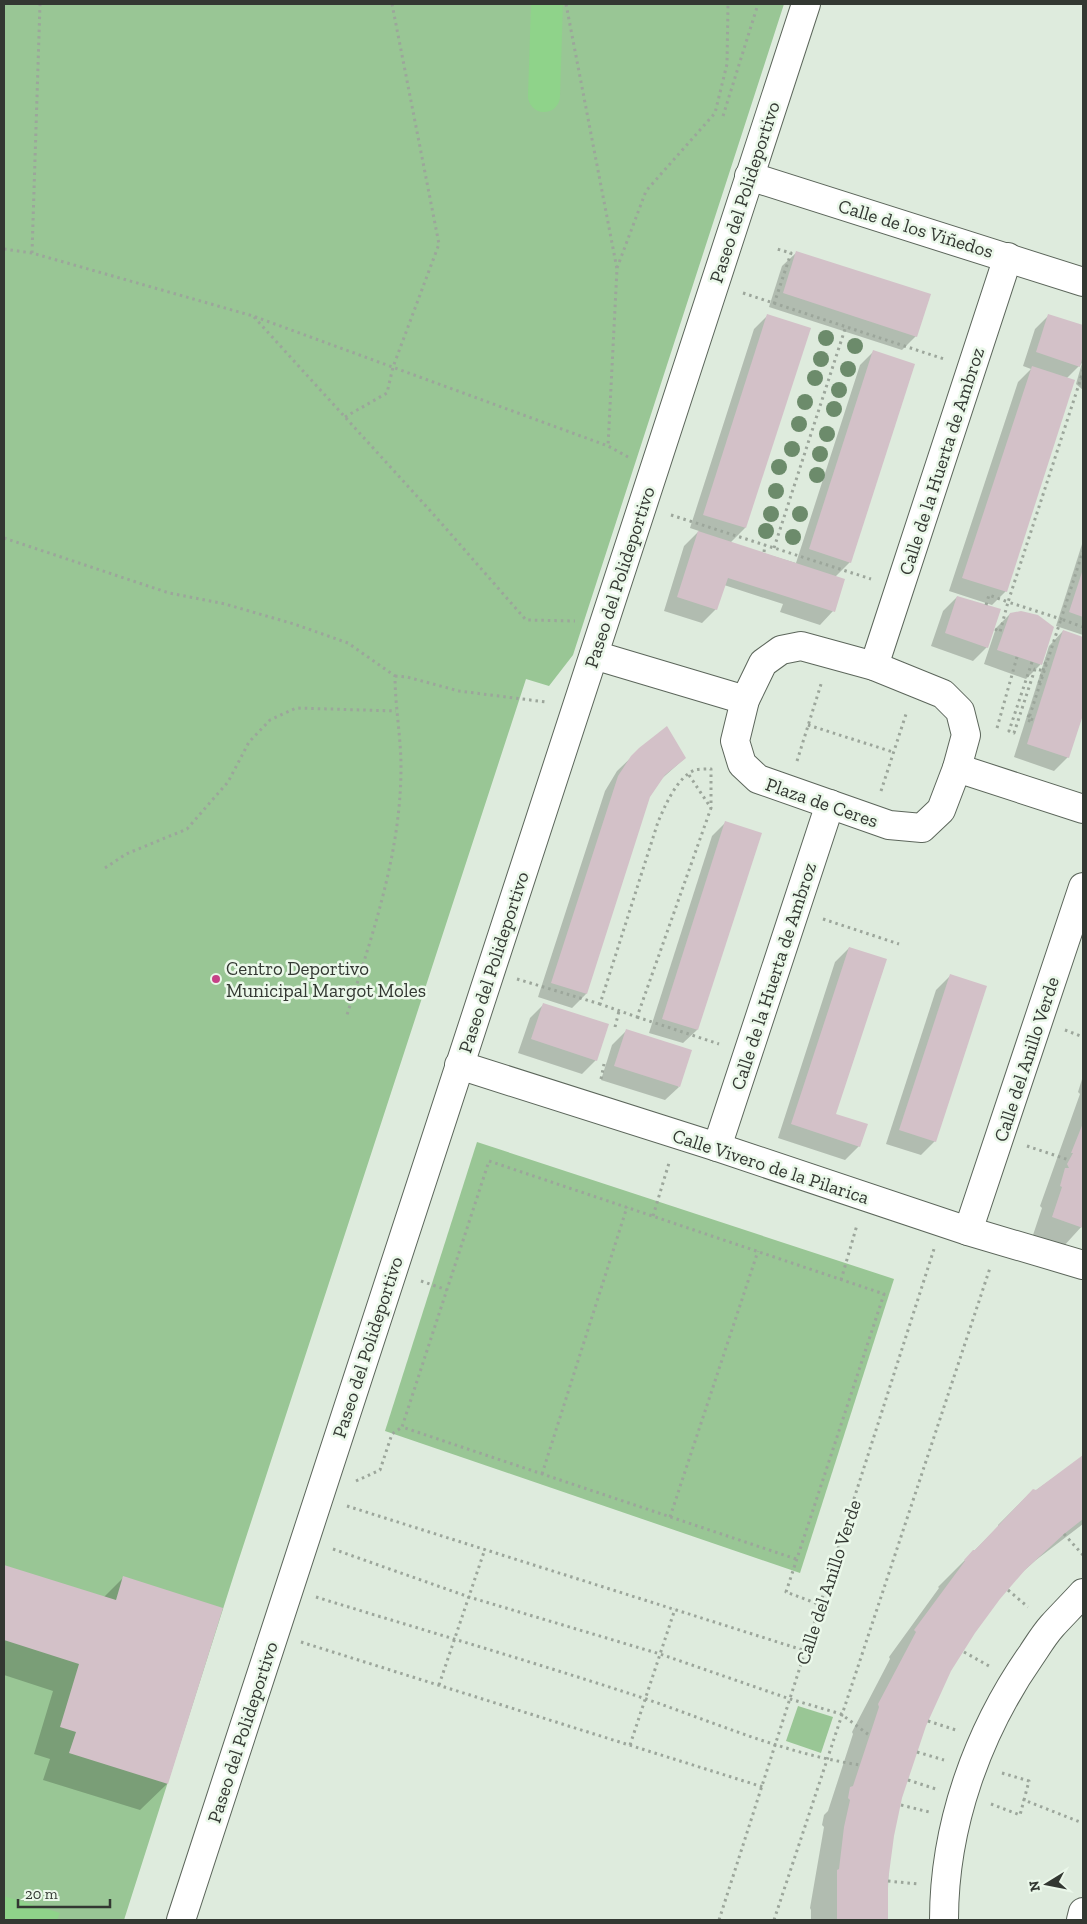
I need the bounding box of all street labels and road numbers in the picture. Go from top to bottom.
street label: Paseo del Polideportivo [704,98,785,286]
street label: Calle de los Viñedos [836,194,996,263]
street label: Calle de la Huerta de Ambroz [894,344,989,578]
street label: Paseo del Polideportivo [579,483,660,671]
street label: Plaza de Ceres [763,772,881,832]
street label: Calle de la Huerta de Ambroz [726,859,821,1093]
street label: Paseo del Polideportivo [453,868,534,1056]
street label: Calle del Anillo Verde [989,974,1064,1145]
street label: Calle Vivero de la Pilarica [670,1124,872,1209]
street label: Paseo del Polideportivo [327,1253,408,1441]
street label: Calle del Anillo Verde [791,1497,866,1668]
street label: Paseo del Polideportivo [202,1638,283,1826]

